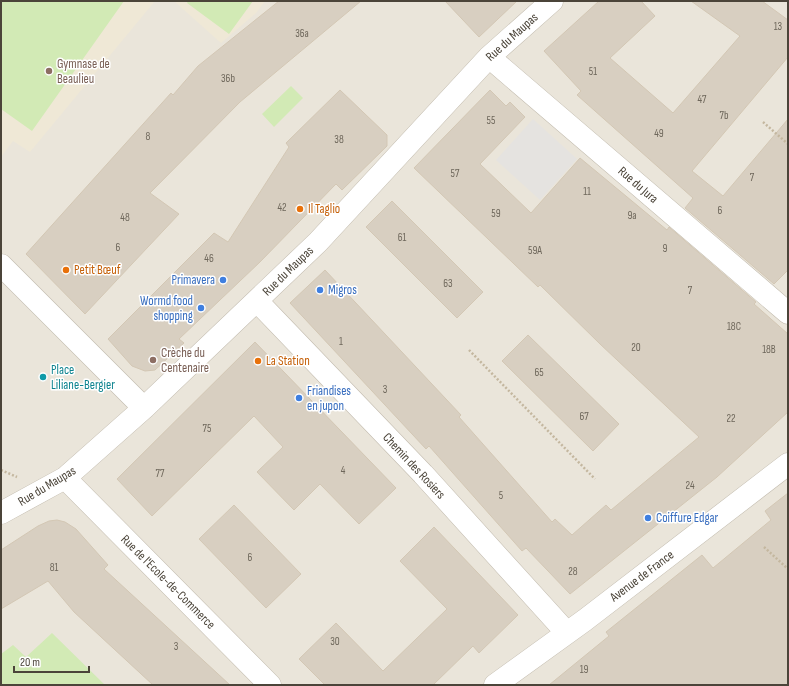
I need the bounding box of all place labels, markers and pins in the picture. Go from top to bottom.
place label: Gymnase de Beaulieu [57,56,110,87]
marker: Gymnase de Beaulieu [44,66,54,76]
place label: Il Taglio [308,201,340,217]
marker: Il Taglio [295,204,305,214]
place label: Petit Bœuf [74,262,121,278]
marker: Petit Bœuf [61,265,71,275]
place label: Primavera [171,272,215,288]
marker: Primavera [218,275,228,285]
place label: Migros [328,282,357,298]
marker: Migros [315,285,325,295]
place label: Wormd food shopping [140,293,193,324]
marker: Wormd food shopping [196,303,206,313]
place label: Crèche du Centenaire [161,345,209,376]
place label: La Station [266,353,310,369]
marker: Crèche du Centenaire [148,355,158,365]
marker: La Station [253,356,263,366]
place label: Place Liliane-Bergier [51,362,115,393]
marker: Place Liliane-Bergier [38,372,48,382]
place label: Friandises en jupon [307,383,351,414]
marker: Friandises en jupon [294,393,304,403]
place label: Coiffure Edgar [656,510,718,526]
marker: Coiffure Edgar [643,513,653,523]

